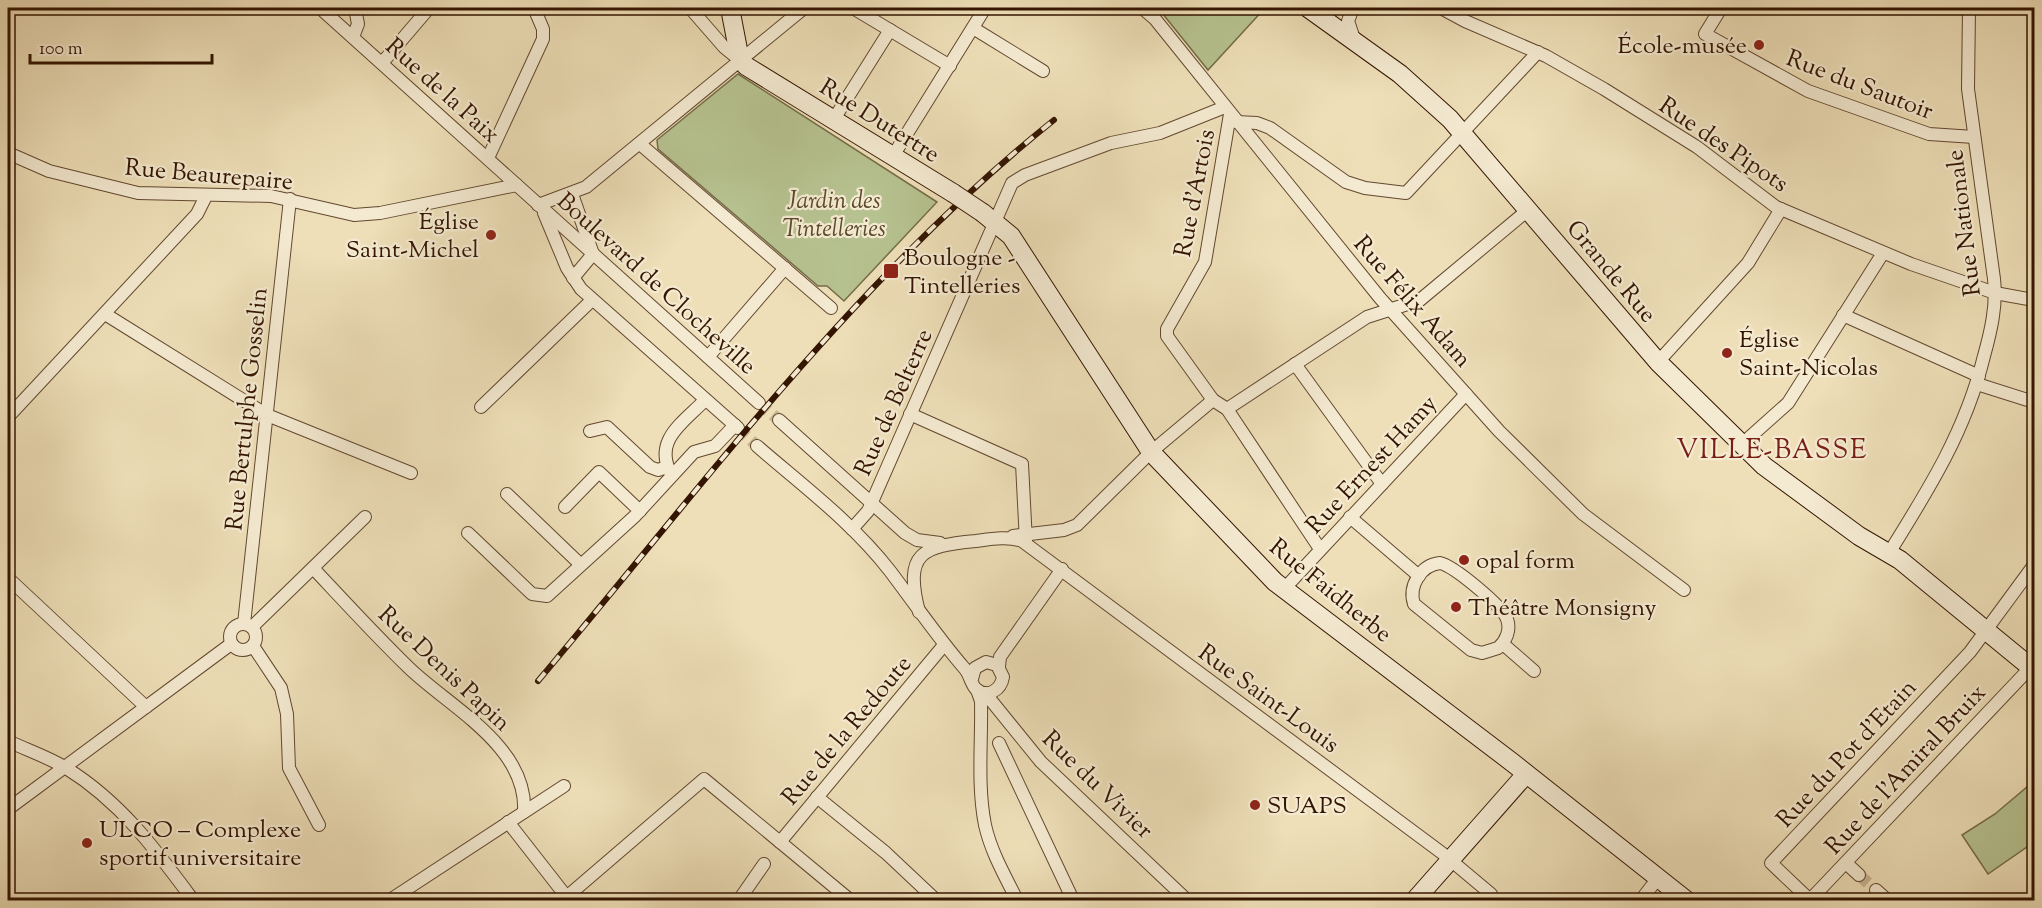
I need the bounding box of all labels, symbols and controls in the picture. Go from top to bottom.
scale bar [30,27,212,65]
place label: École-musée [1618,30,1747,64]
street label: Rue de la Paix [377,31,506,152]
text: 100 m [39,37,83,63]
marker: École-musée [1752,38,1766,52]
street label: Rue du Sautoir [1781,42,1938,129]
street label: Rue Dutertre [812,71,946,172]
street label: Rue des Pipots [1651,90,1794,202]
street label: Rue d'Artois [1167,127,1225,260]
street label: Rue Nationale [1939,148,1991,298]
street label: Rue Beaurepaire [123,152,294,200]
park label: Jardin des Tintelleries [782,185,886,247]
street label: Boulevard de Clocheville [548,186,763,383]
place label: Église Saint-Michel [346,206,479,268]
street label: Grande Rue [1557,214,1664,331]
marker: Église Saint-Michel [484,228,498,242]
street label: Rue Félix Adam [1344,229,1479,376]
place label: Boulogne - Tintelleries [904,242,1020,304]
marker: Boulogne - Tintelleries [882,262,900,280]
street label: Rue Bertulphe Gosselin [218,286,278,532]
street label: Rue de Belterre [847,324,942,482]
place label: Église Saint-Nicolas [1739,324,1878,386]
marker: Église Saint-Nicolas [1720,346,1734,360]
street label: Rue Ernest Hamy [1299,388,1446,542]
district label: VILLE-BASSE [1676,432,1868,471]
street label: Rue Faidherbe [1261,531,1398,652]
place label: opal form [1476,545,1575,579]
marker: opal form [1457,553,1471,567]
place label: Théâtre Monsigny [1468,592,1657,626]
street label: Rue Denis Papin [370,599,518,740]
marker: Théâtre Monsigny [1449,600,1463,614]
street label: Rue Saint-Louis [1190,637,1345,762]
street label: Rue de la Redoute [775,649,921,814]
street label: Rue du Pot d'Etain [1769,672,1925,836]
street label: Rue de l'Amiral Bruix [1818,678,1995,863]
street label: Rue du Vivier [1033,724,1160,847]
place label: SUAPS [1267,790,1347,824]
marker: SUAPS [1248,798,1262,812]
place label: ULCO – Complexe sportif universitaire [99,814,301,876]
marker: ULCO – Complexe sportif universitaire [80,836,94,850]

